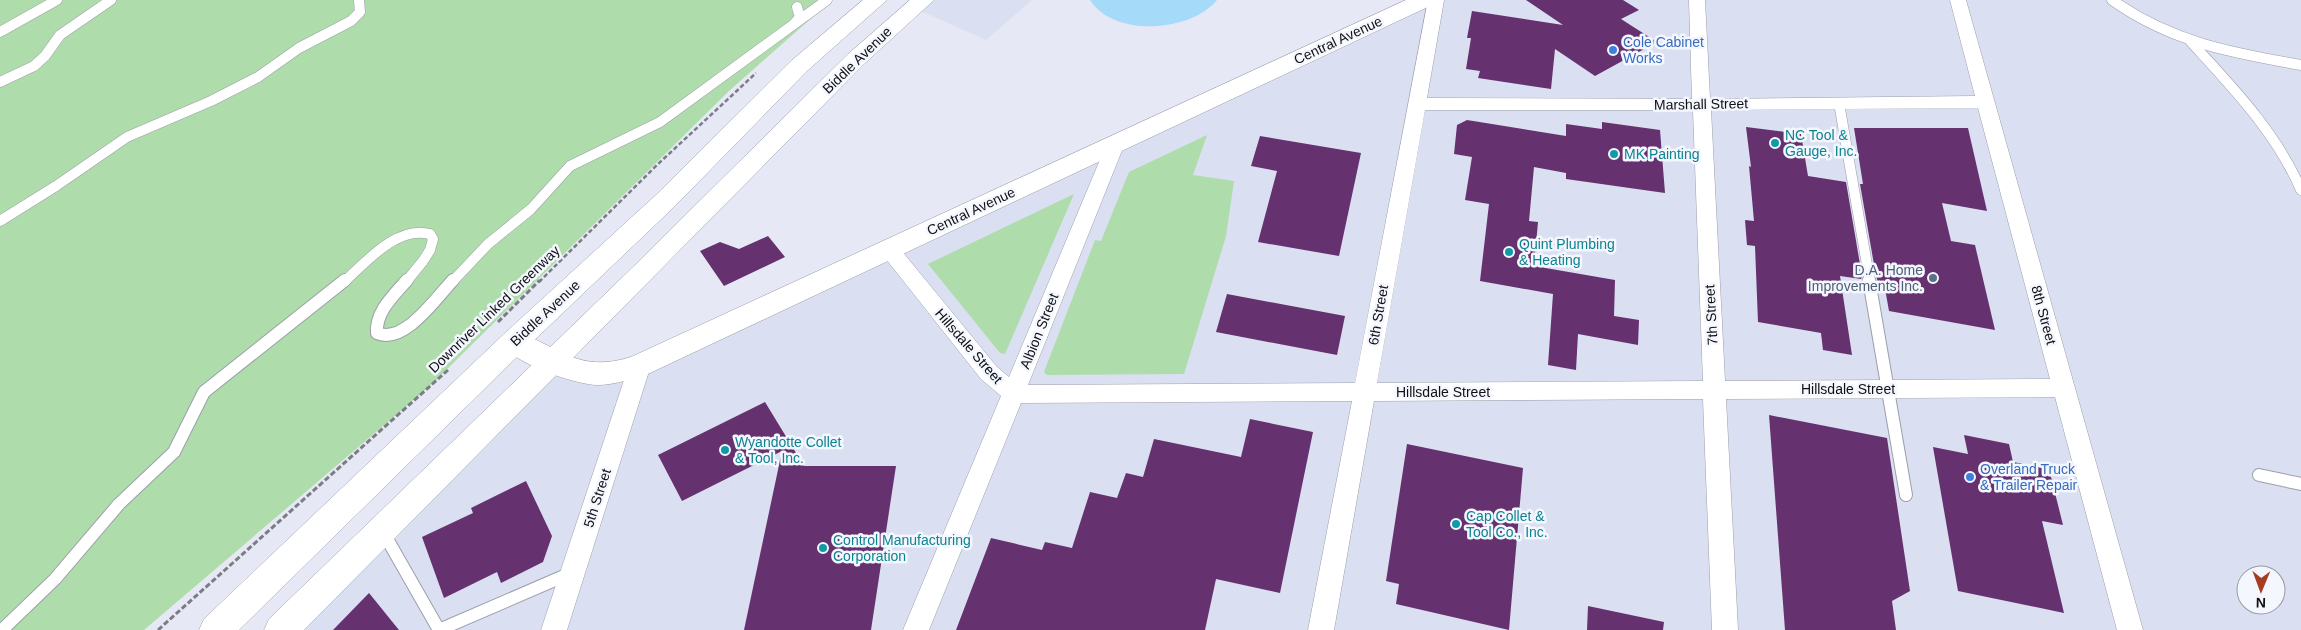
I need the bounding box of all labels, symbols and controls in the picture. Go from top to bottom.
street label: Central Avenue [1291,12,1385,67]
street label: Biddle Avenue [819,23,895,97]
place label: Cole Cabinet Works [1623,34,1704,66]
marker: Cole Cabinet Works [1607,44,1619,56]
street label: Marshall Street [1654,95,1748,113]
place label: NC Tool & Gauge, Inc. [1785,127,1857,159]
marker: NC Tool & Gauge, Inc. [1769,137,1781,149]
place label: MK Painting [1624,146,1699,162]
marker: MK Painting [1608,148,1620,160]
street label: Central Avenue [924,183,1018,238]
place label: Quint Plumbing & Heating [1519,236,1615,268]
street label: Downriver Linked Greenway [425,242,563,376]
marker: Quint Plumbing & Heating [1503,246,1515,258]
place label: D.A. Home Improvements Inc. [1808,262,1923,294]
marker: D.A. Home Improvements Inc. [1927,272,1939,284]
street label: Biddle Avenue [507,277,583,349]
street label: 6th Street [1365,284,1391,346]
street label: 7th Street [1701,284,1721,346]
street label: 8th Street [2028,284,2060,346]
street label: Albion Street [1017,291,1061,371]
street label: Hillsdale Street [932,305,1006,387]
street label: Hillsdale Street [1801,381,1895,397]
street label: Hillsdale Street [1396,384,1490,400]
place label: Wyandotte Collet & Tool, Inc. [735,434,842,466]
marker: Wyandotte Collet & Tool, Inc. [719,444,731,456]
place label: Overland Truck & Trailer Repair [1980,461,2078,493]
street label: 5th Street [580,467,614,529]
marker: Overland Truck & Trailer Repair [1964,471,1976,483]
place label: Cap Collet & Tool Co., Inc. [1466,508,1548,540]
marker: Cap Collet & Tool Co., Inc. [1450,518,1462,530]
place label: Control Manufacturing Corporation [833,532,971,564]
marker: Control Manufacturing Corporation [817,542,829,554]
north arrow [2236,565,2286,615]
text: N [2256,595,2266,611]

